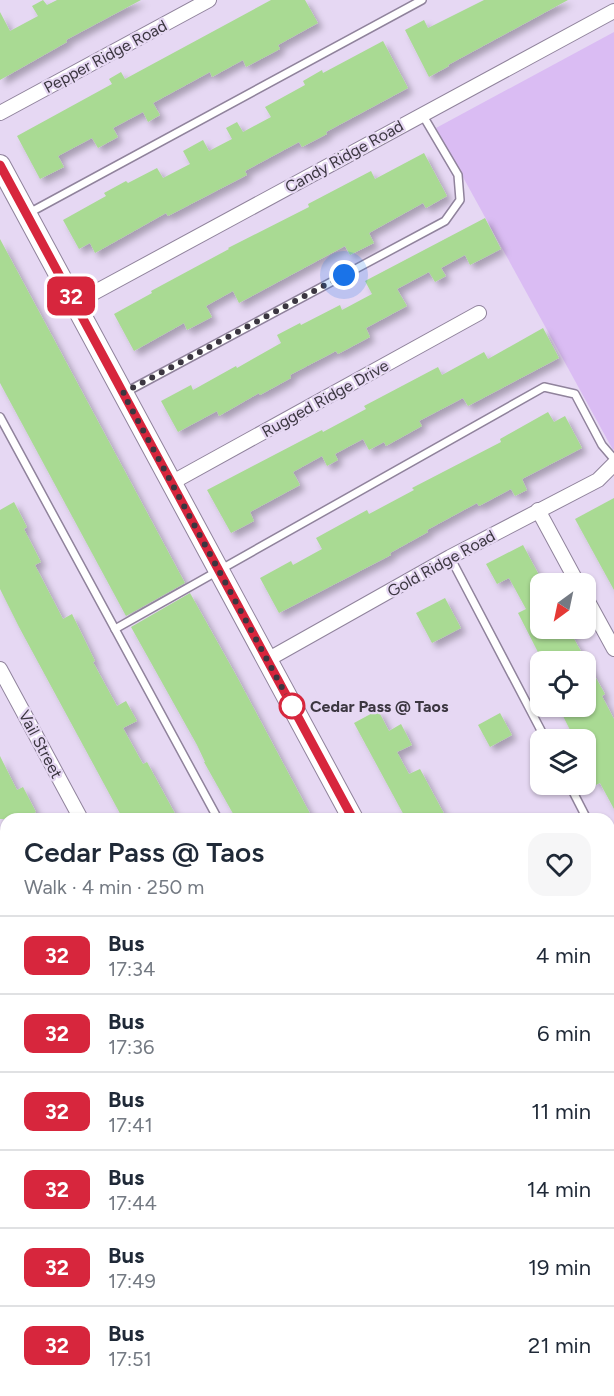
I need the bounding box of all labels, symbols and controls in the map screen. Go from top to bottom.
street label: Pepper Ridge Road [40,16,170,97]
street label: Candy Ridge Road [282,116,407,197]
your location [329,260,359,290]
line badge: 32 [44,276,98,316]
text: 32 [59,284,83,309]
street label: Rugged Ridge Drive [259,356,392,441]
street label: Gold Ridge Road [384,526,498,601]
north arrow [530,573,596,639]
map controls [530,573,596,795]
button: locate [530,651,596,717]
marker: Cedar Pass @ Taos [279,693,305,719]
place label: Cedar Pass @ Taos [310,697,449,716]
street label: Vail Street [15,707,66,782]
button: layers [530,729,596,795]
button: heart [528,833,591,896]
text: Cedar Pass @ Taos [24,835,264,869]
text: Walk · 4 min · 250 m [24,875,204,899]
text: Bus [108,930,144,957]
text: 4 min [536,942,591,969]
text: 32 [45,943,69,968]
text: 17:34 [108,957,155,981]
text: Bus [108,1008,144,1035]
text: 6 min [537,1020,591,1047]
text: 32 [45,1021,69,1046]
text: 17:36 [108,1035,154,1059]
text: Bus [108,1086,144,1113]
text: 11 min [531,1098,591,1125]
text: 32 [45,1099,69,1124]
text: 17:41 [108,1113,153,1137]
text: Bus [108,1164,144,1191]
text: 14 min [527,1176,591,1203]
text: 32 [45,1177,69,1202]
text: 17:44 [108,1191,157,1215]
text: Bus [108,1242,144,1269]
text: 19 min [528,1254,591,1281]
text: 32 [45,1255,69,1280]
text: 17:49 [108,1269,156,1293]
text: Bus [108,1320,144,1347]
text: 21 min [528,1332,591,1359]
text: 32 [45,1333,69,1358]
text: 17:51 [108,1347,152,1371]

